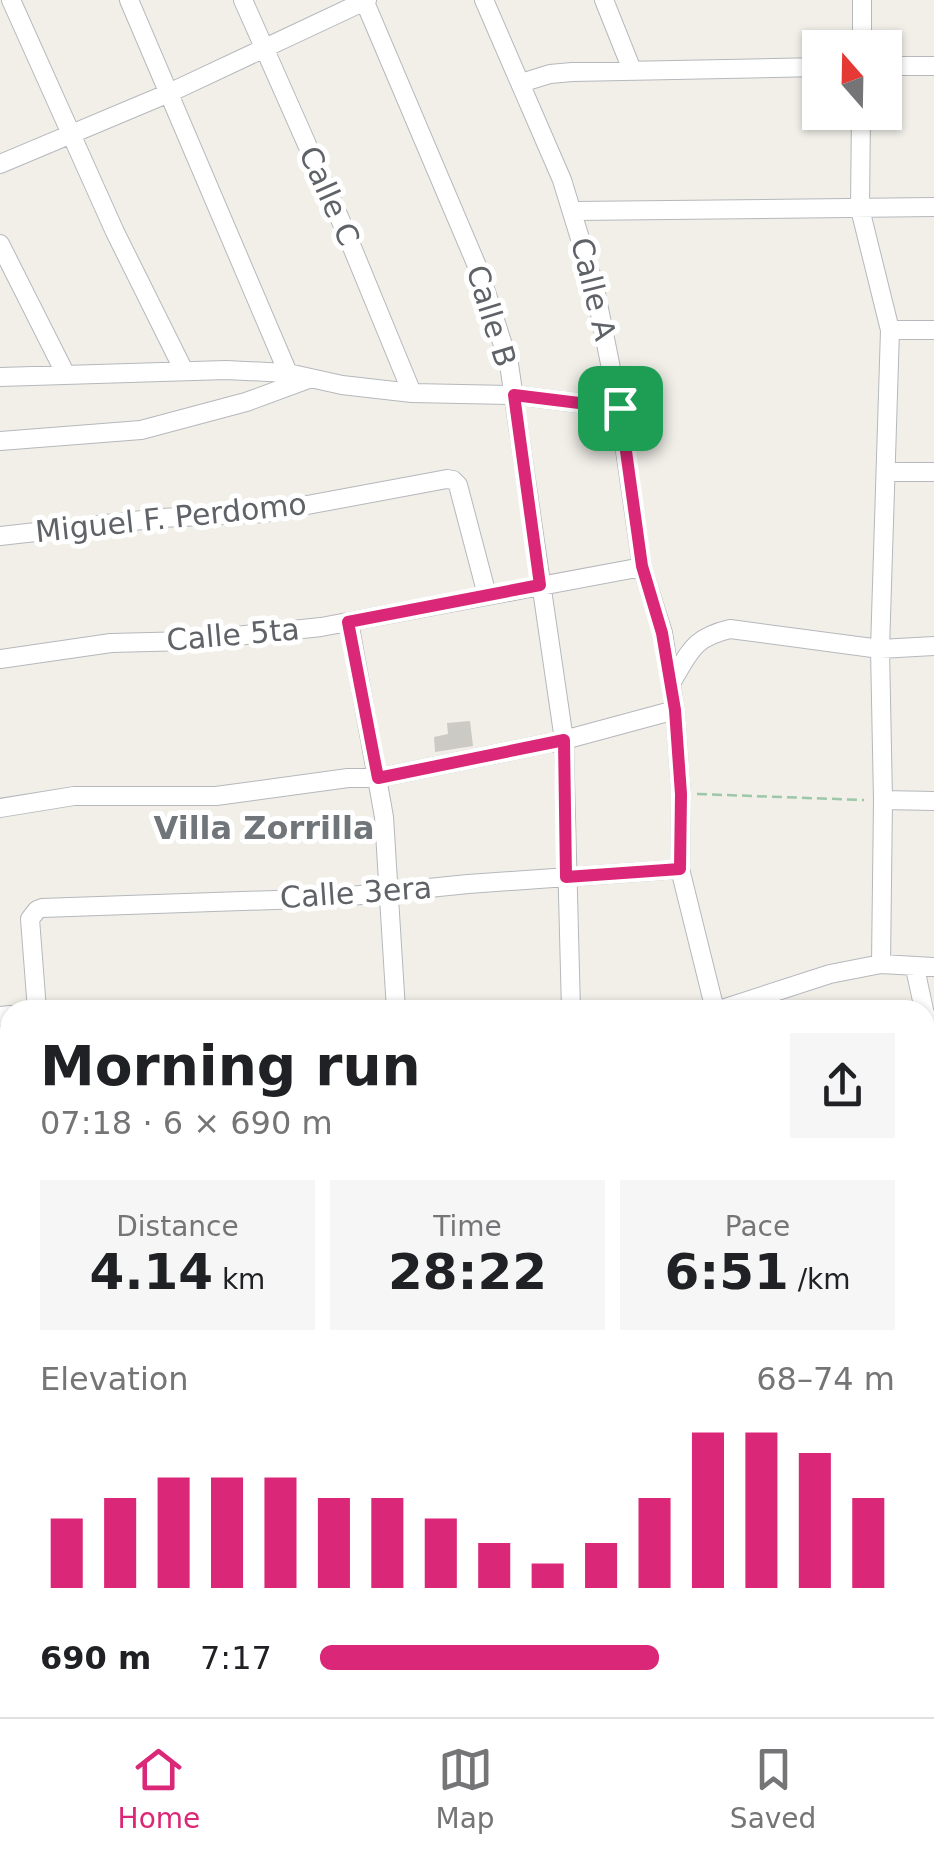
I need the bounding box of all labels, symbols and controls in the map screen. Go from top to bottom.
north arrow [802,30,902,130]
map controls [802,30,902,130]
street label: Calle C [292,141,367,251]
street label: Calle A [564,234,623,344]
street label: Calle B [459,261,524,371]
pin [578,366,663,451]
icon: arrive [593,381,648,436]
street label: Miguel F. Perdomo [34,486,308,549]
street label: Calle 5ta [165,611,301,658]
district label: Villa Zorrilla [153,809,375,847]
street label: Calle 3era [279,870,433,915]
button: share [790,1033,895,1138]
text: Morning run [40,1034,421,1098]
text: 07:18 · 6 × 690 m [40,1104,333,1142]
text: Distance [116,1210,239,1243]
text: Time [433,1210,502,1243]
text: Pace [725,1210,790,1243]
text: 4.14 [90,1243,213,1301]
text: 28:22 [388,1243,547,1301]
text: 6:51 [664,1243,789,1301]
text: km [213,1263,265,1296]
text: /km [789,1263,851,1296]
text: Elevation [40,1360,189,1398]
text: 68–74 m [756,1360,895,1398]
text: 690 m [40,1639,151,1677]
text: 7:17 [200,1639,272,1677]
tab: Home [118,1742,200,1835]
tab: Map [436,1742,495,1835]
tab: Saved [730,1742,816,1835]

